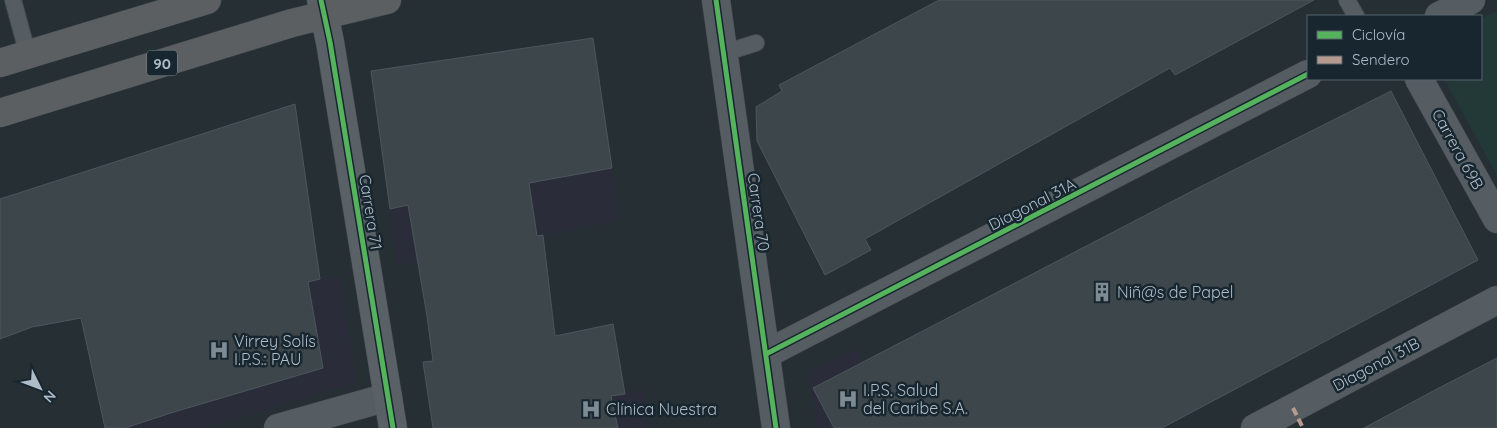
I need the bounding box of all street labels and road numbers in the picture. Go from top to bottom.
road number: 90 [147,50,177,76]
street label: Carrera 69B [1428,105,1488,193]
street label: Carrera 70 [744,172,774,252]
street label: Carrera 71 [355,173,387,251]
street label: Diagonal 31A [985,173,1079,235]
street label: Diagonal 31B [1329,333,1423,395]

